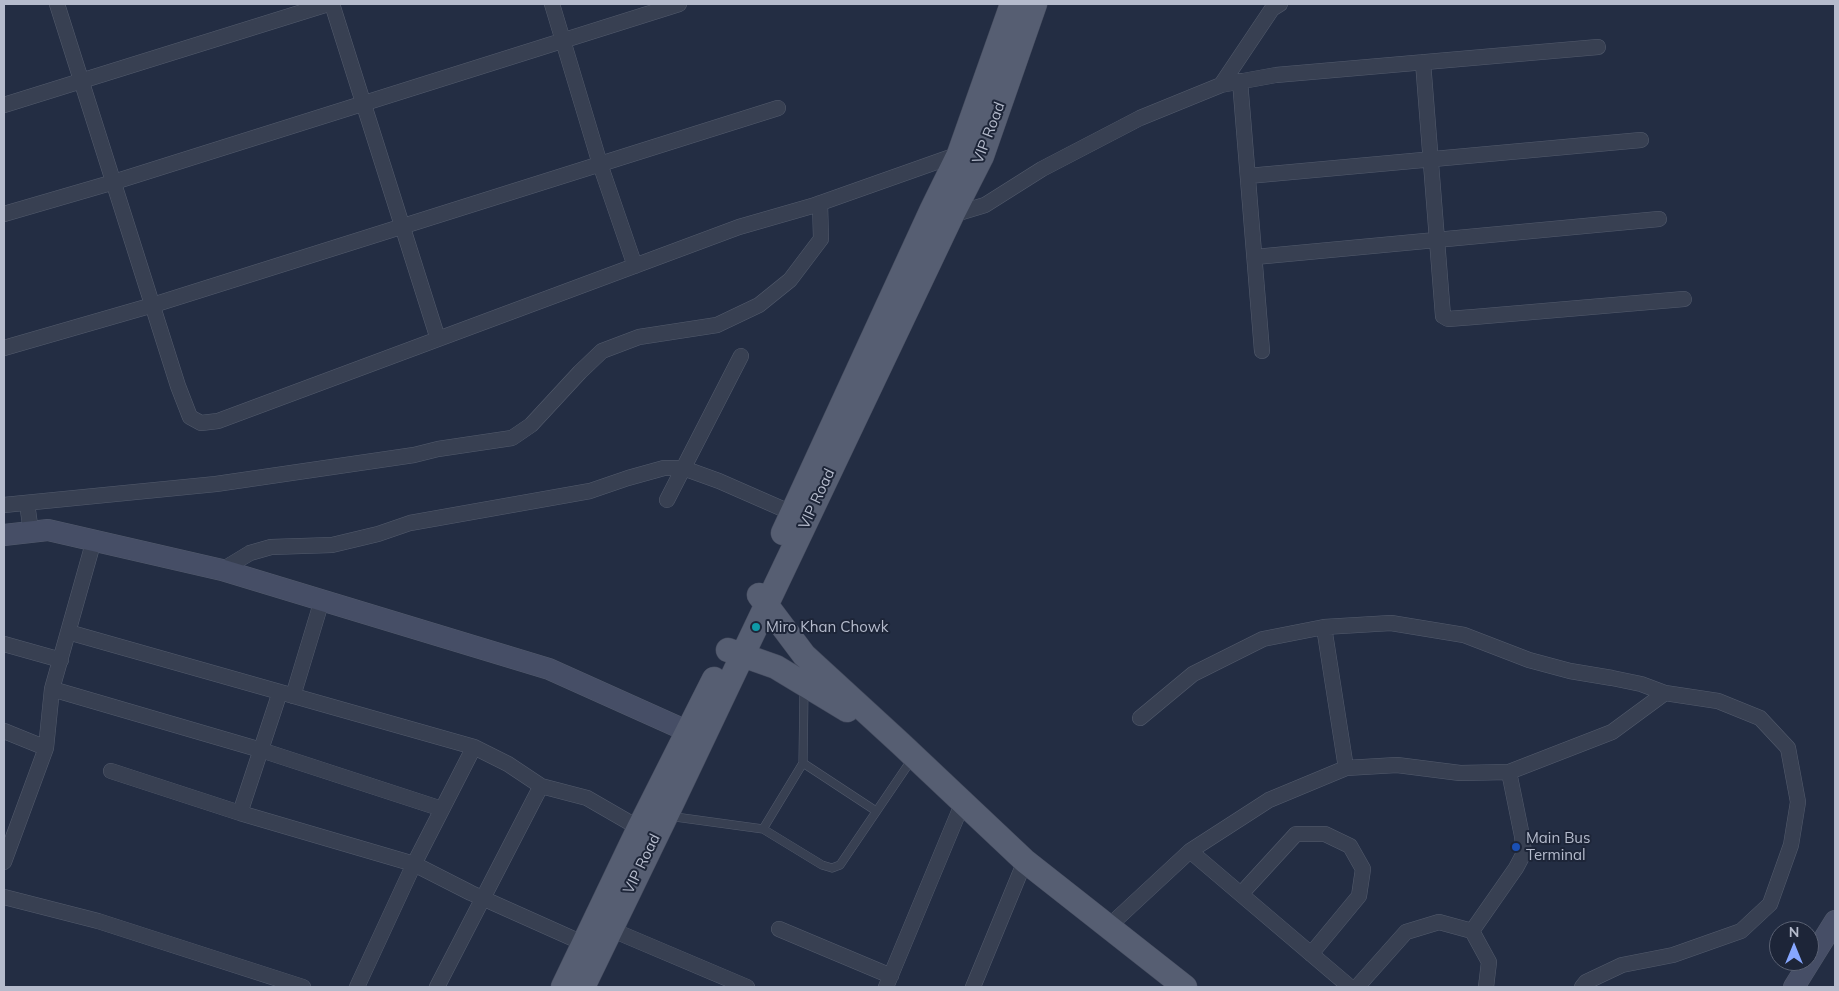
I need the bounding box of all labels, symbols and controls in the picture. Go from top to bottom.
street label: VIP Road [969,100,1009,166]
street label: VIP Road [795,466,839,532]
place label: Miro Khan Chowk [766,618,889,636]
marker: Miro Khan Chowk [750,621,762,633]
place label: Main Bus Terminal [1526,829,1590,864]
street label: VIP Road [620,831,664,897]
marker: Main Bus Terminal [1510,841,1522,853]
north arrow [1769,921,1819,971]
text: N [1789,923,1799,941]

